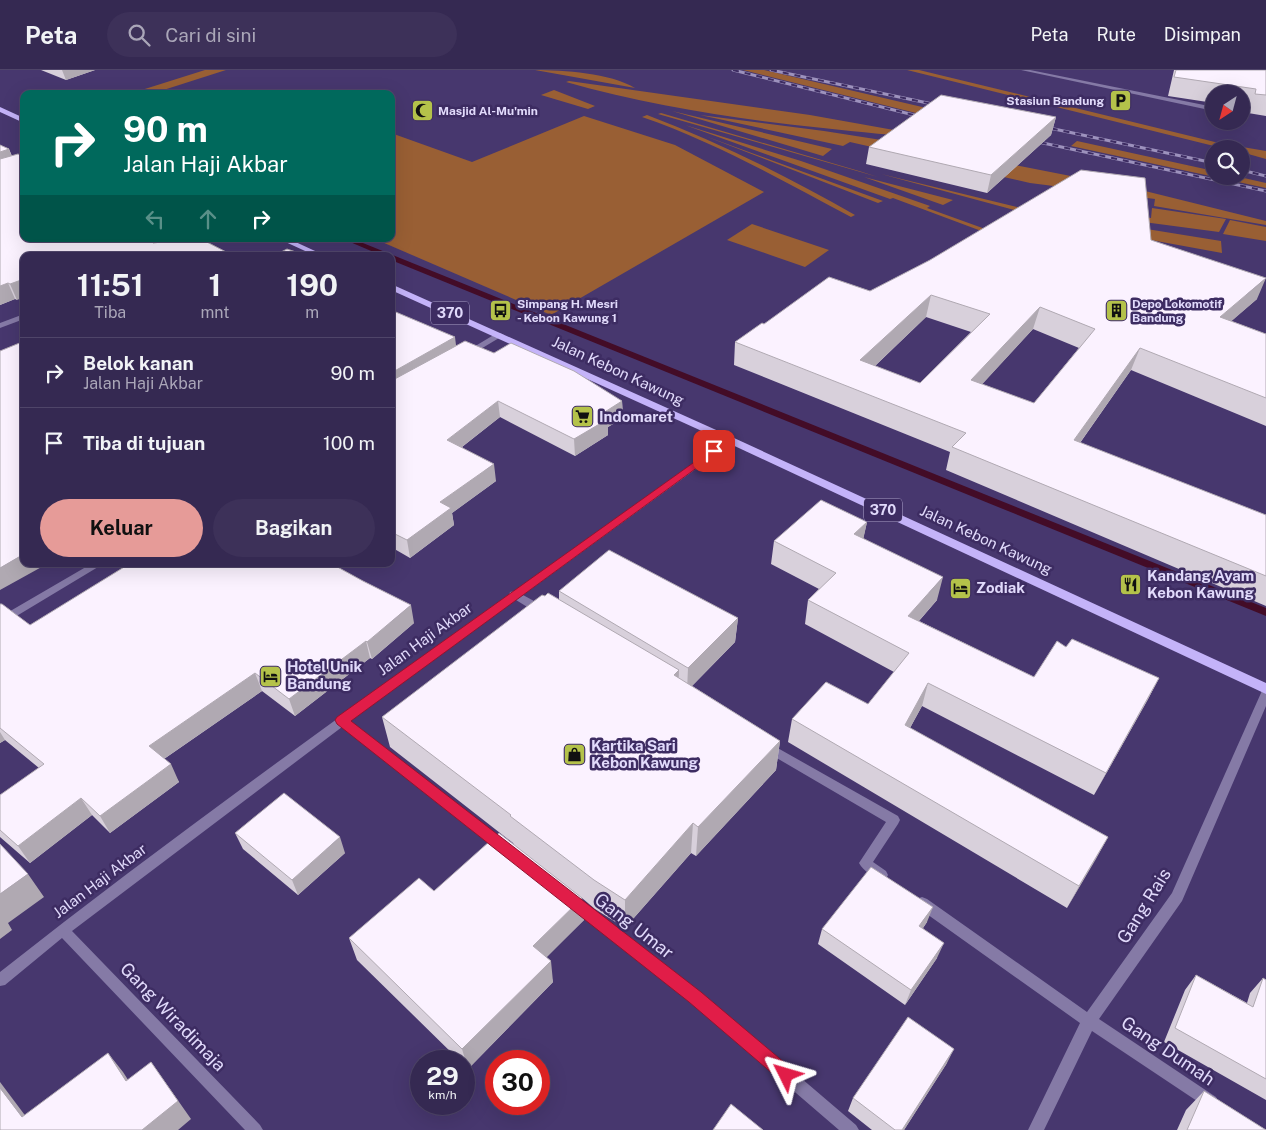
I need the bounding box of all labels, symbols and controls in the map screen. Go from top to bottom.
search box [107,12,457,57]
text: Peta [25,21,77,49]
icon: search [125,21,153,49]
text: Cari di sini [165,24,256,46]
text: Peta [1030,24,1068,45]
text: Rute [1096,24,1136,45]
text: Disimpan [1164,24,1241,45]
north arrow [1205,85,1250,130]
map controls [1205,85,1250,185]
parking icon: Stasiun Bandung [1108,89,1132,113]
place label: Stasiun Bandung [1006,94,1104,108]
mosque icon: Masjid Al-Mu'min [410,99,434,123]
place label: Masjid Al-Mu'min [438,104,538,118]
text: 90 m [123,109,208,150]
icon: right [40,110,105,175]
button: search [1205,140,1250,185]
text: Jalan Haji Akbar [123,151,288,177]
icon: left [141,205,169,233]
icon: ahead [194,205,222,233]
icon: right [247,205,275,233]
text: 11:51 [77,267,144,303]
text: 1 [209,267,221,303]
text: 190 [286,267,338,303]
place label: Simpang H. Mesri - Kebon Kawung 1 [517,297,618,325]
place label: Depo Lokomotif Bandung [1132,297,1222,325]
bus stop icon: Simpang H. Mesri - Kebon Kawung 1 [489,299,513,323]
building icon: Depo Lokomotif Bandung [1104,299,1128,323]
road number: 370 [431,302,469,324]
text: Tiba [94,303,126,322]
text: mnt [201,303,229,322]
text: m [305,303,319,322]
street label: Jalan Kebon Kawung [549,332,687,409]
text: Belok kanan [83,352,194,374]
icon: right [40,359,68,387]
text: 90 m [331,362,375,384]
text: Jalan Haji Akbar [83,374,203,393]
supermarket icon: Indomaret [571,405,595,429]
place label: Indomaret [599,408,673,425]
icon: arrive [40,429,68,457]
pin [693,430,735,472]
text: Tiba di tujuan [83,432,205,454]
text: 100 m [323,432,375,454]
icon: arrive [700,437,728,465]
road number: 370 [864,498,902,522]
button: Keluar [40,499,203,557]
button: Bagikan [213,499,375,557]
street label: Jalan Kebon Kawung [917,501,1055,578]
place label: Kandang Ayam Kebon Kawung [1147,567,1254,601]
restaurant icon: Kandang Ayam Kebon Kawung [1119,573,1143,597]
hotel icon: Zodiak [948,576,972,600]
place label: Zodiak [976,579,1025,596]
street label: Jalan Haji Akbar [374,599,475,679]
place label: Hotel Unik Bandung [287,658,362,692]
hotel icon: Hotel Unik Bandung [259,664,283,688]
place label: Kartika Sari Kebon Kawung [591,737,698,771]
shop icon: Kartika Sari Kebon Kawung [563,743,587,767]
street label: Jalan Haji Akbar [50,840,150,921]
street label: Gang Rais [1112,864,1175,947]
street label: Gang Umar [591,888,678,963]
street label: Gang Wiradimaja [116,958,230,1075]
street label: Gang Dumah [1118,1012,1219,1089]
position arrow [759,1048,811,1100]
speed limit sign: 30 [485,1050,550,1115]
text: 29 [426,1061,459,1091]
text: km/h [428,1088,457,1102]

